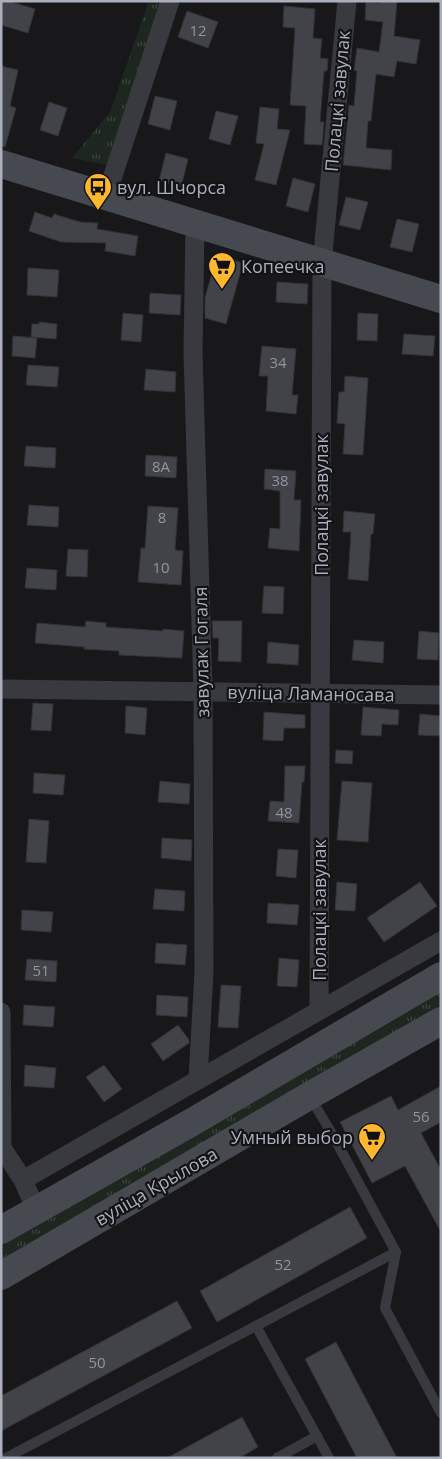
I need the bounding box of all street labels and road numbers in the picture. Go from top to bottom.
street label: Полацкі завулак [319,29,355,173]
street label: Полацкі завулак [309,433,333,576]
street label: завулак Гогаля [188,587,214,717]
street label: вуліца Ламаносава [227,680,395,706]
street label: Полацкі завулак [307,838,331,981]
street label: вуліца Крылова [90,1141,222,1231]

